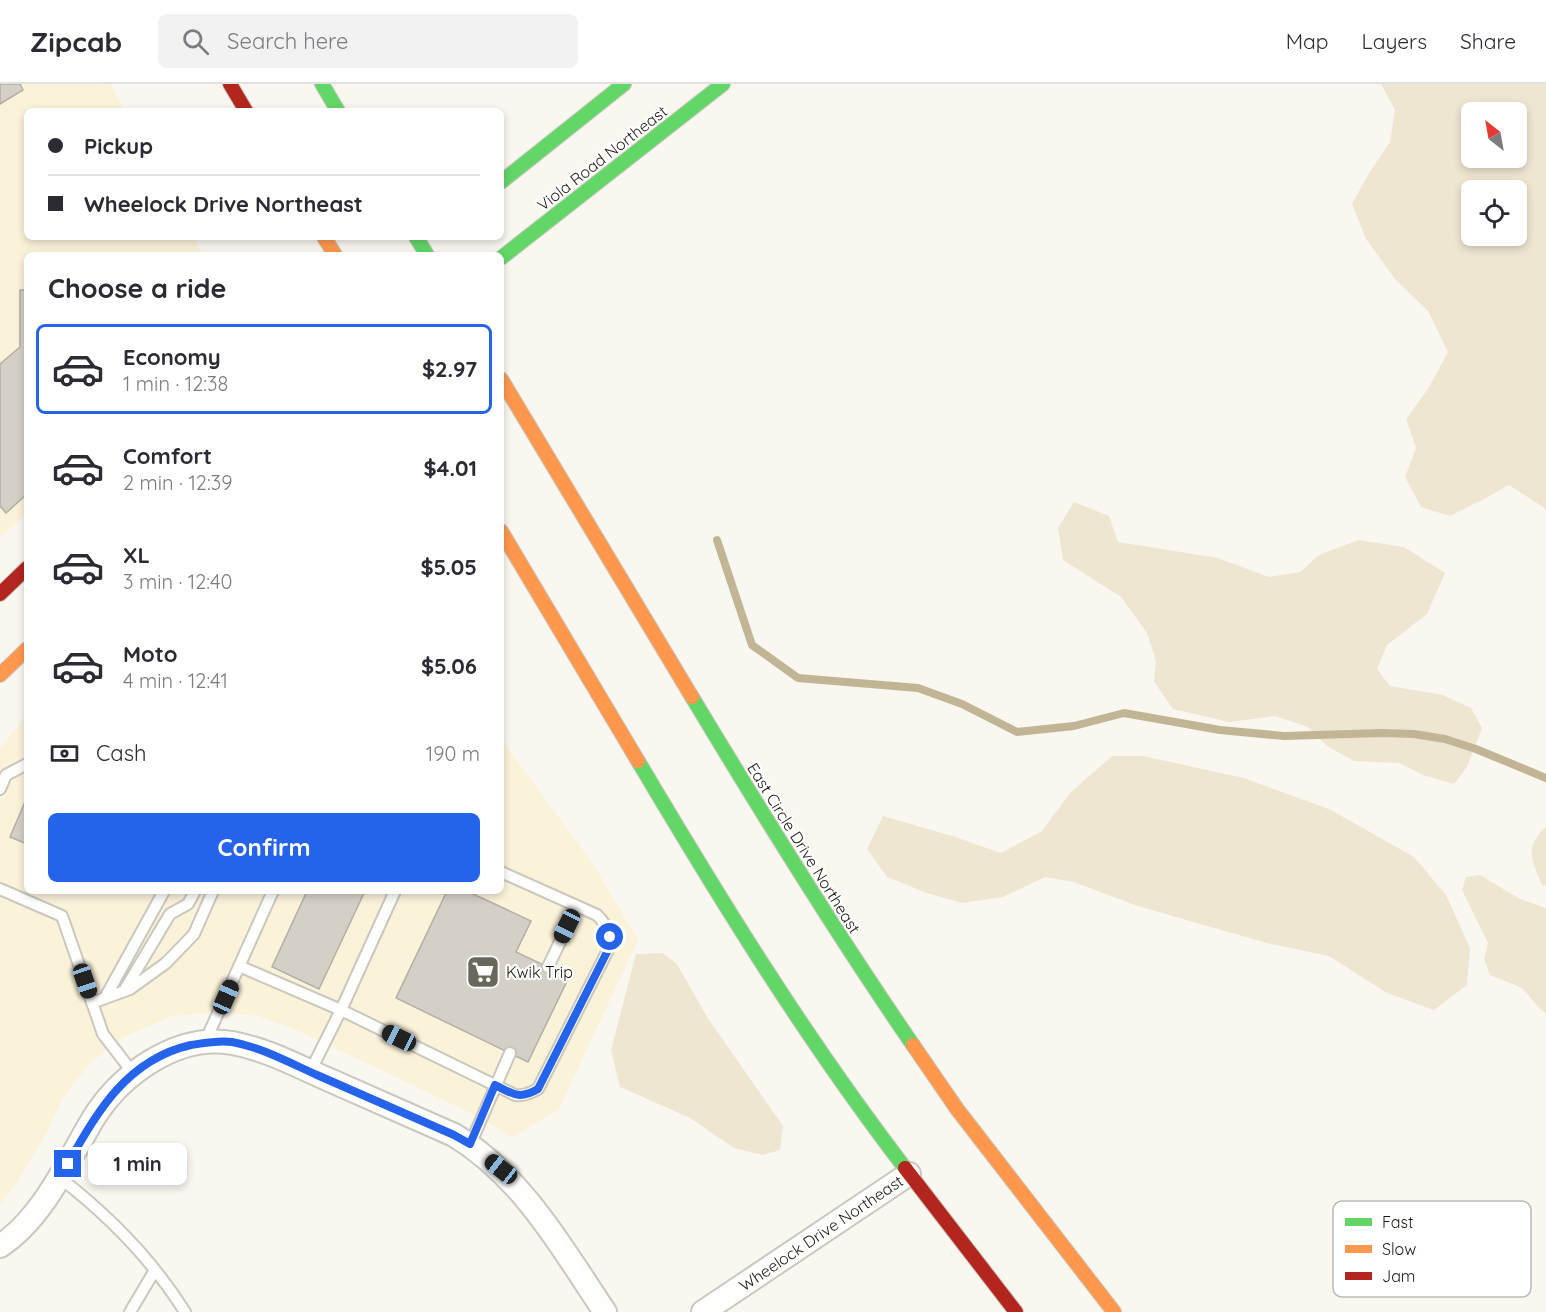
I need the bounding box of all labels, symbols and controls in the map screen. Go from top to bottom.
search box [158,14,578,68]
text: Zipcab [30,24,122,59]
icon: search [179,25,212,58]
text: Search here [227,27,349,55]
text: Map [1286,28,1329,54]
text: Layers [1362,28,1427,54]
text: Share [1460,28,1516,54]
street label: Viola Road Northeast [533,101,671,215]
north arrow [1461,102,1527,168]
map controls [1461,102,1527,246]
text: Pickup [84,132,153,160]
button: locate [1461,180,1527,246]
text: Wheelock Drive Northeast [84,190,363,218]
text: Choose a ride [48,271,226,305]
icon: car [51,342,105,396]
text: Economy [123,343,221,371]
text: $2.97 [422,355,477,383]
text: 1 min · 12:38 [123,371,228,396]
icon: car [51,441,105,495]
text: Comfort [123,442,212,470]
text: $4.01 [423,454,477,482]
text: 2 min · 12:39 [123,470,232,495]
icon: car [51,540,105,594]
text: XL [123,541,150,569]
text: $5.05 [420,553,477,581]
text: 3 min · 12:40 [123,569,233,594]
icon: car [51,639,105,693]
text: Moto [123,640,177,668]
text: $5.06 [421,652,477,680]
text: 4 min · 12:41 [123,668,228,693]
icon: cash [48,737,81,770]
text: Cash [96,739,147,767]
text: 190 m [426,741,480,766]
street label: East Circle Drive Northeast [743,759,865,937]
button: Confirm [48,813,480,882]
car [551,906,583,946]
route start [596,923,623,950]
supermarket icon: Kwik Trip [465,954,501,990]
car [71,961,99,1001]
place label: Kwik Trip [506,962,573,982]
car [210,977,242,1017]
car [379,1022,419,1054]
callout: 1 min [89,1143,188,1185]
route end [54,1150,81,1177]
text: 1 min [113,1151,162,1176]
car [481,1151,521,1187]
street label: Wheelock Drive Northeast [735,1171,907,1295]
legend [1333,1201,1531,1297]
text: Fast [1382,1212,1413,1232]
text: Slow [1382,1239,1416,1259]
text: Jam [1382,1266,1415,1286]

